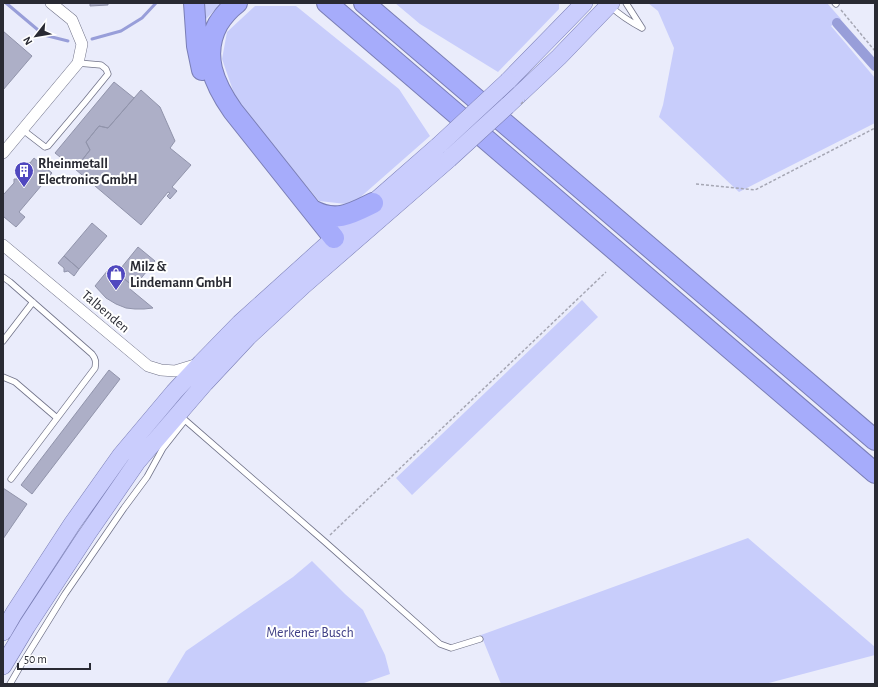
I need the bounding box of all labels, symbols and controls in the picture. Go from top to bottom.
north arrow [16,16,56,56]
text: N [21,35,35,47]
place label: Rheinmetall Electronics GmbH [38,157,137,187]
building icon: Rheinmetall Electronics GmbH [13,160,35,188]
place label: Milz & Lindemann GmbH [130,260,232,290]
shop icon: Milz & Lindemann GmbH [105,263,127,291]
street label: Talbenden [79,288,132,336]
park label: Merkener Busch [266,626,354,640]
scale bar [18,645,90,671]
text: 50 m [24,653,47,665]

